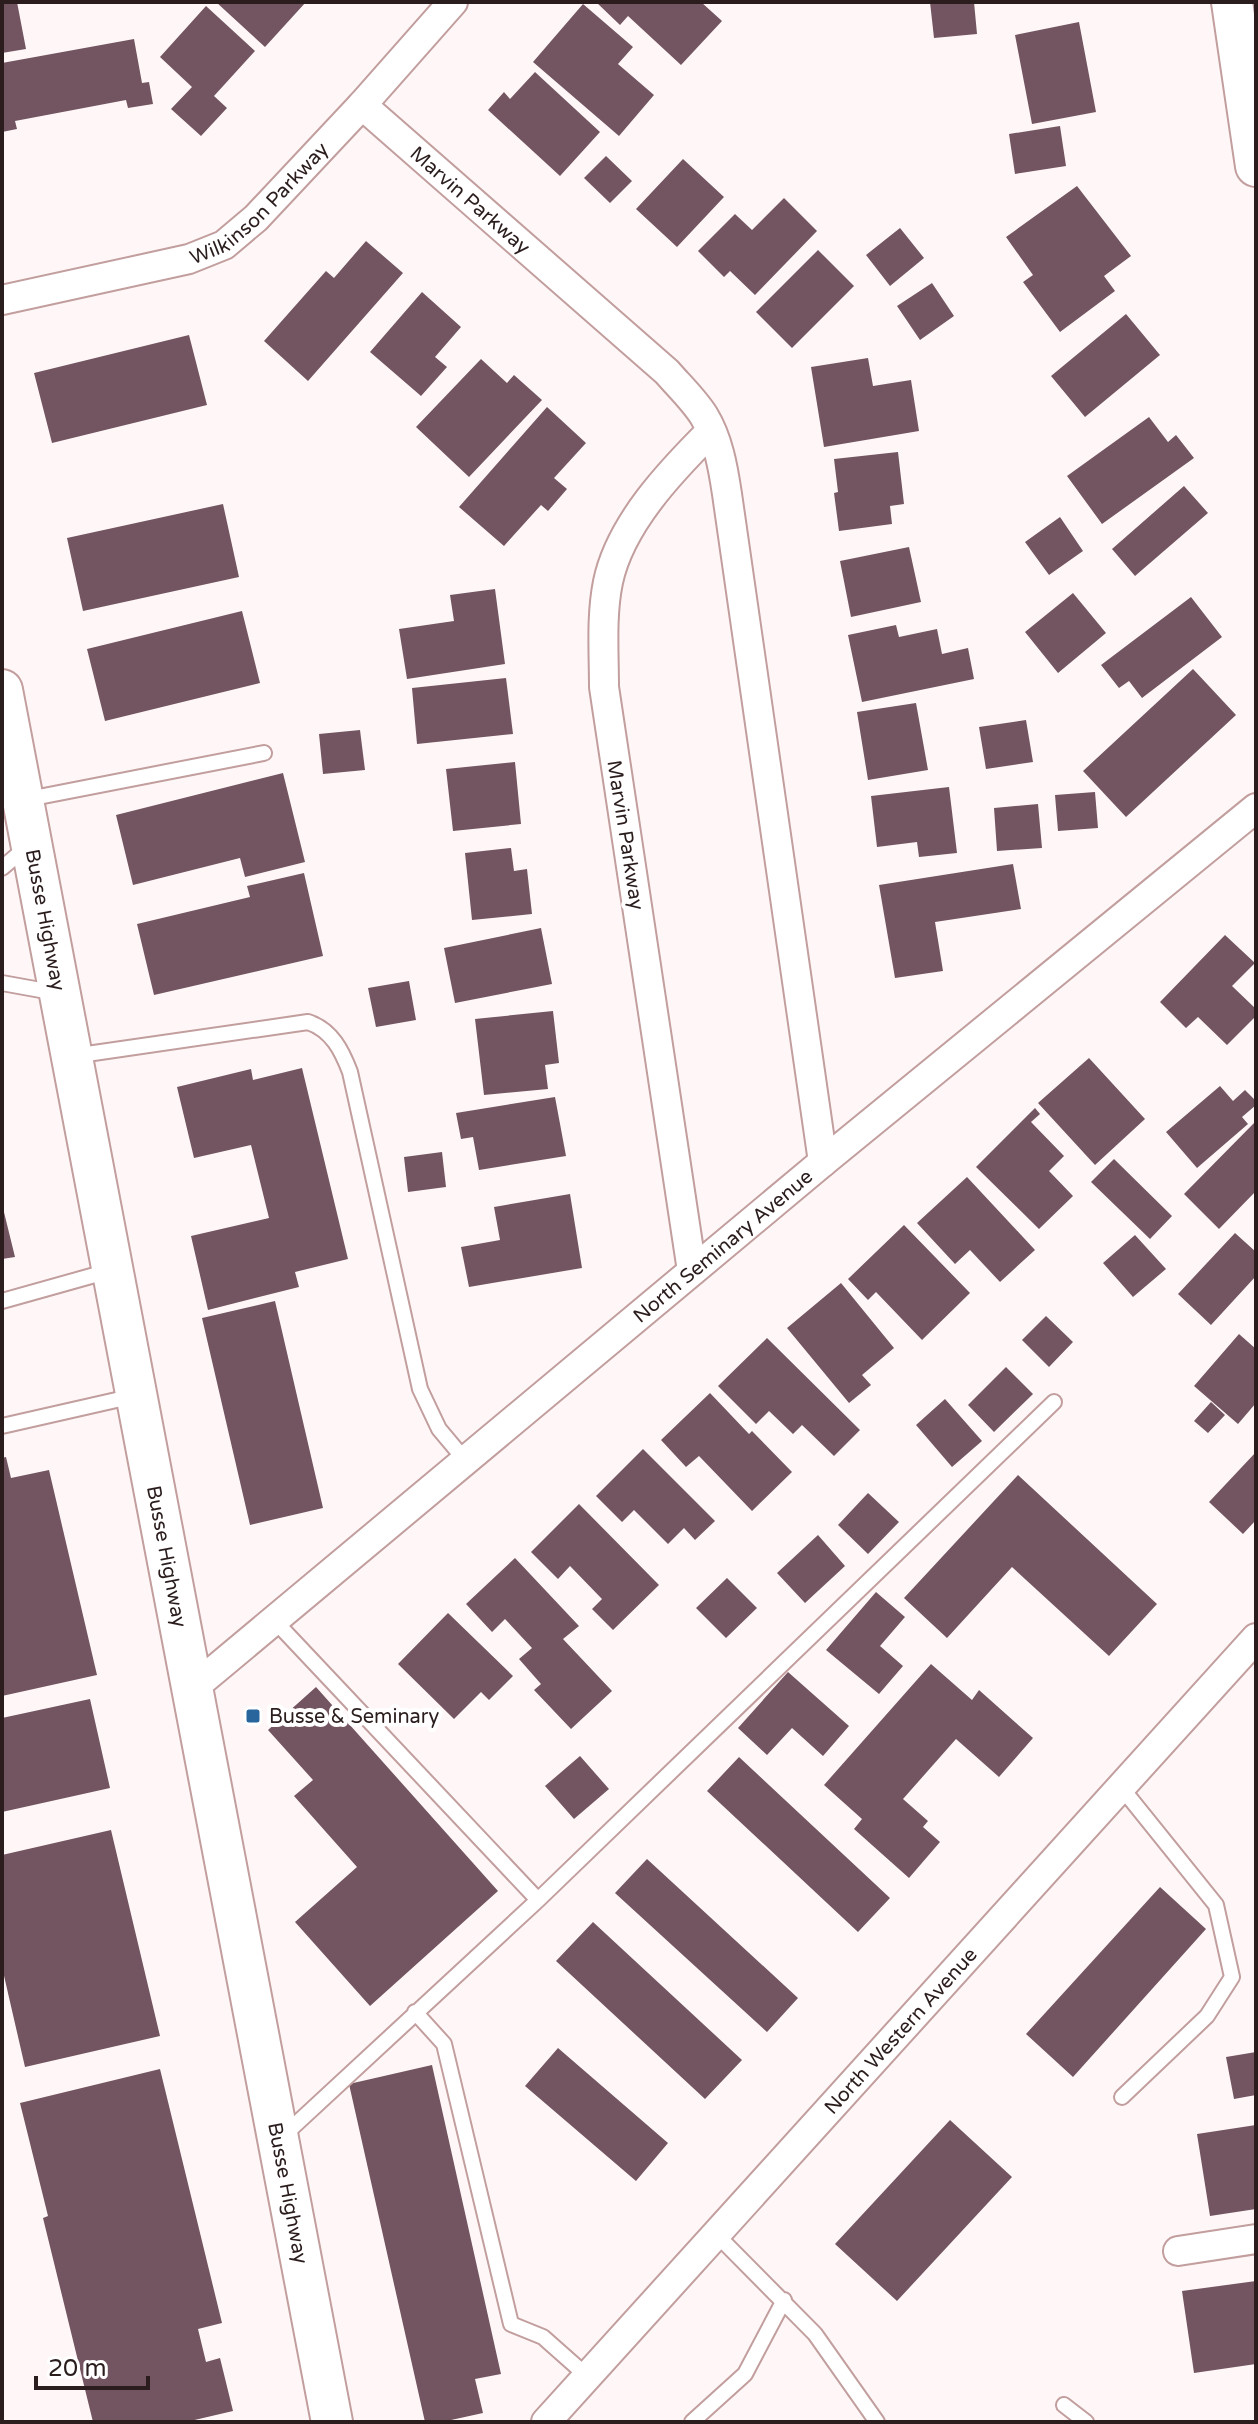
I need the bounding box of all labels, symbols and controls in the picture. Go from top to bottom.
street label: Wilkinson Parkway [187,138,334,270]
street label: Marvin Parkway [405,142,535,260]
street label: Marvin Parkway [601,759,649,912]
street label: Busse Highway [20,847,70,993]
street label: North Seminary Avenue [629,1165,818,1328]
street label: Busse Highway [141,1484,191,1630]
place label: Busse & Seminary [269,1705,440,1729]
marker: Busse & Seminary [244,1707,262,1725]
street label: North Western Avenue [820,1943,983,2120]
street label: Busse Highway [262,2120,313,2266]
scale bar [36,2340,148,2390]
text: 20 m [48,2354,106,2383]

